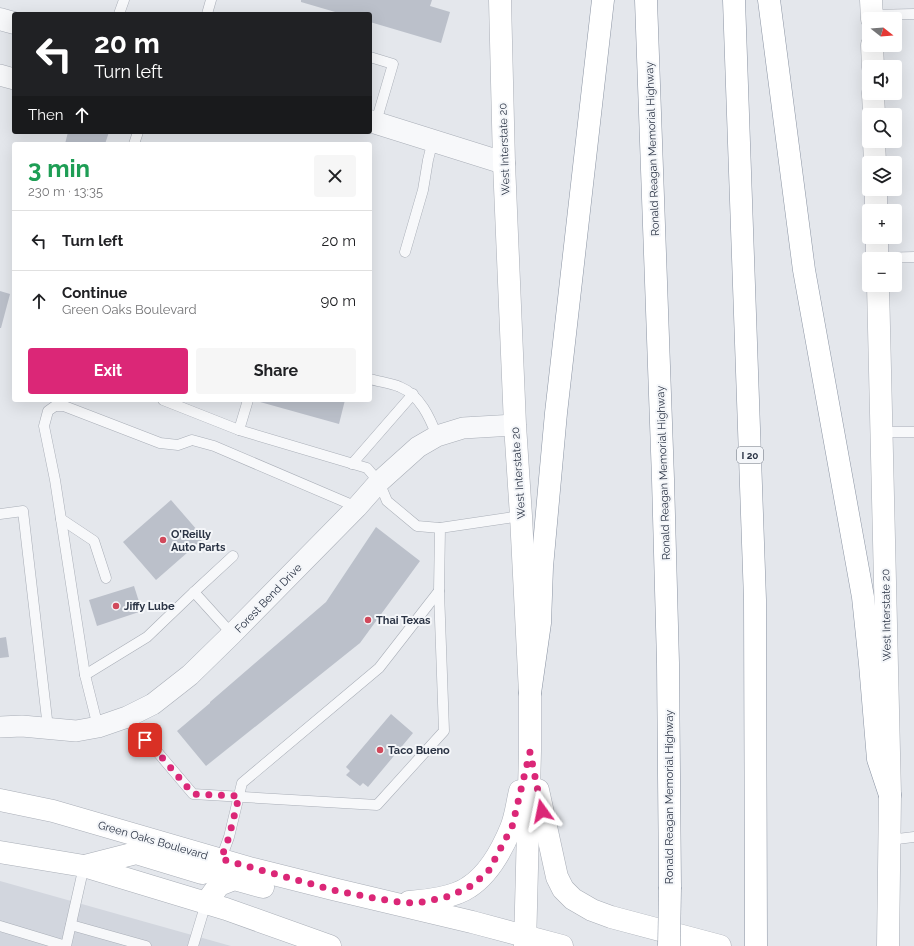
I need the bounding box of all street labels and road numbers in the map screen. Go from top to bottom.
street label: Ronald Reagan Memorial Highway [643,61,662,236]
street label: West Interstate 20 [496,102,513,195]
street label: Ronald Reagan Memorial Highway [654,385,673,560]
street label: West Interstate 20 [509,426,528,519]
road number: I 20 [737,447,763,463]
street label: Forest Bend Drive [232,561,305,635]
street label: West Interstate 20 [879,568,894,661]
street label: Ronald Reagan Memorial Highway [663,710,676,884]
street label: Green Oaks Boulevard [96,819,210,862]

